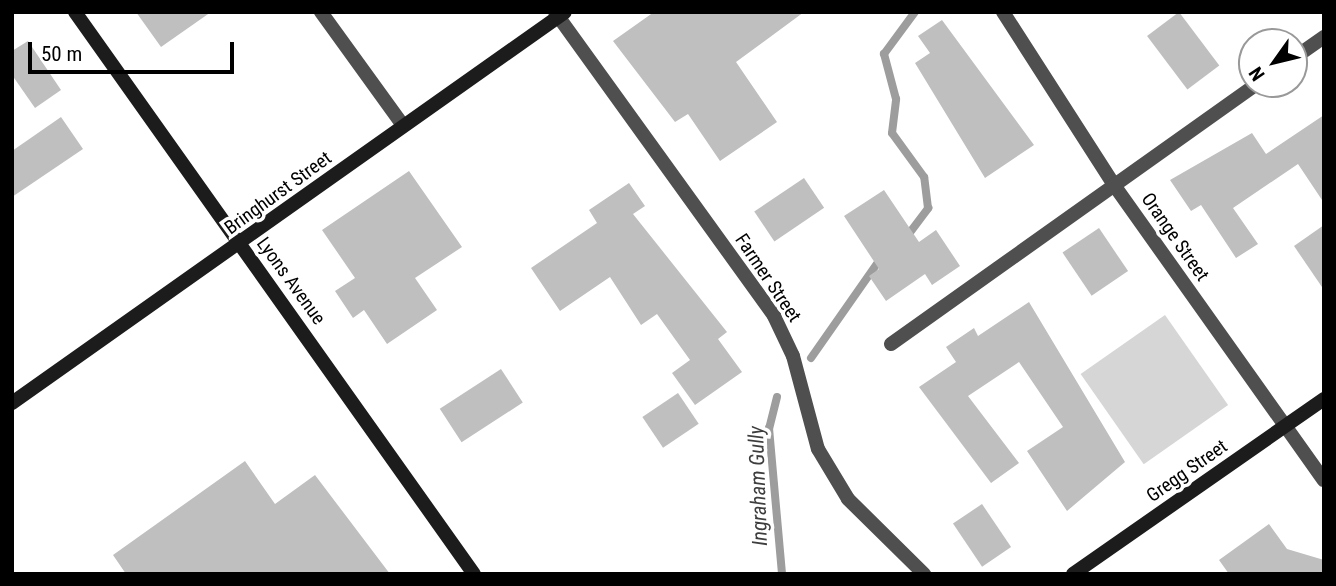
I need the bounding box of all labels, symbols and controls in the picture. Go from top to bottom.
scale bar [32,28,238,72]
north arrow [1238,28,1308,98]
text: 50 m [41,42,82,66]
text: N [1244,63,1270,85]
street label: Bringhurst Street [220,147,336,239]
street label: Orange Street [1136,189,1214,285]
street label: Farmer Street [730,230,806,326]
street label: Lyons Avenue [252,233,330,329]
water label: Ingraham Gully [743,426,773,546]
street label: Gregg Street [1142,435,1232,507]

